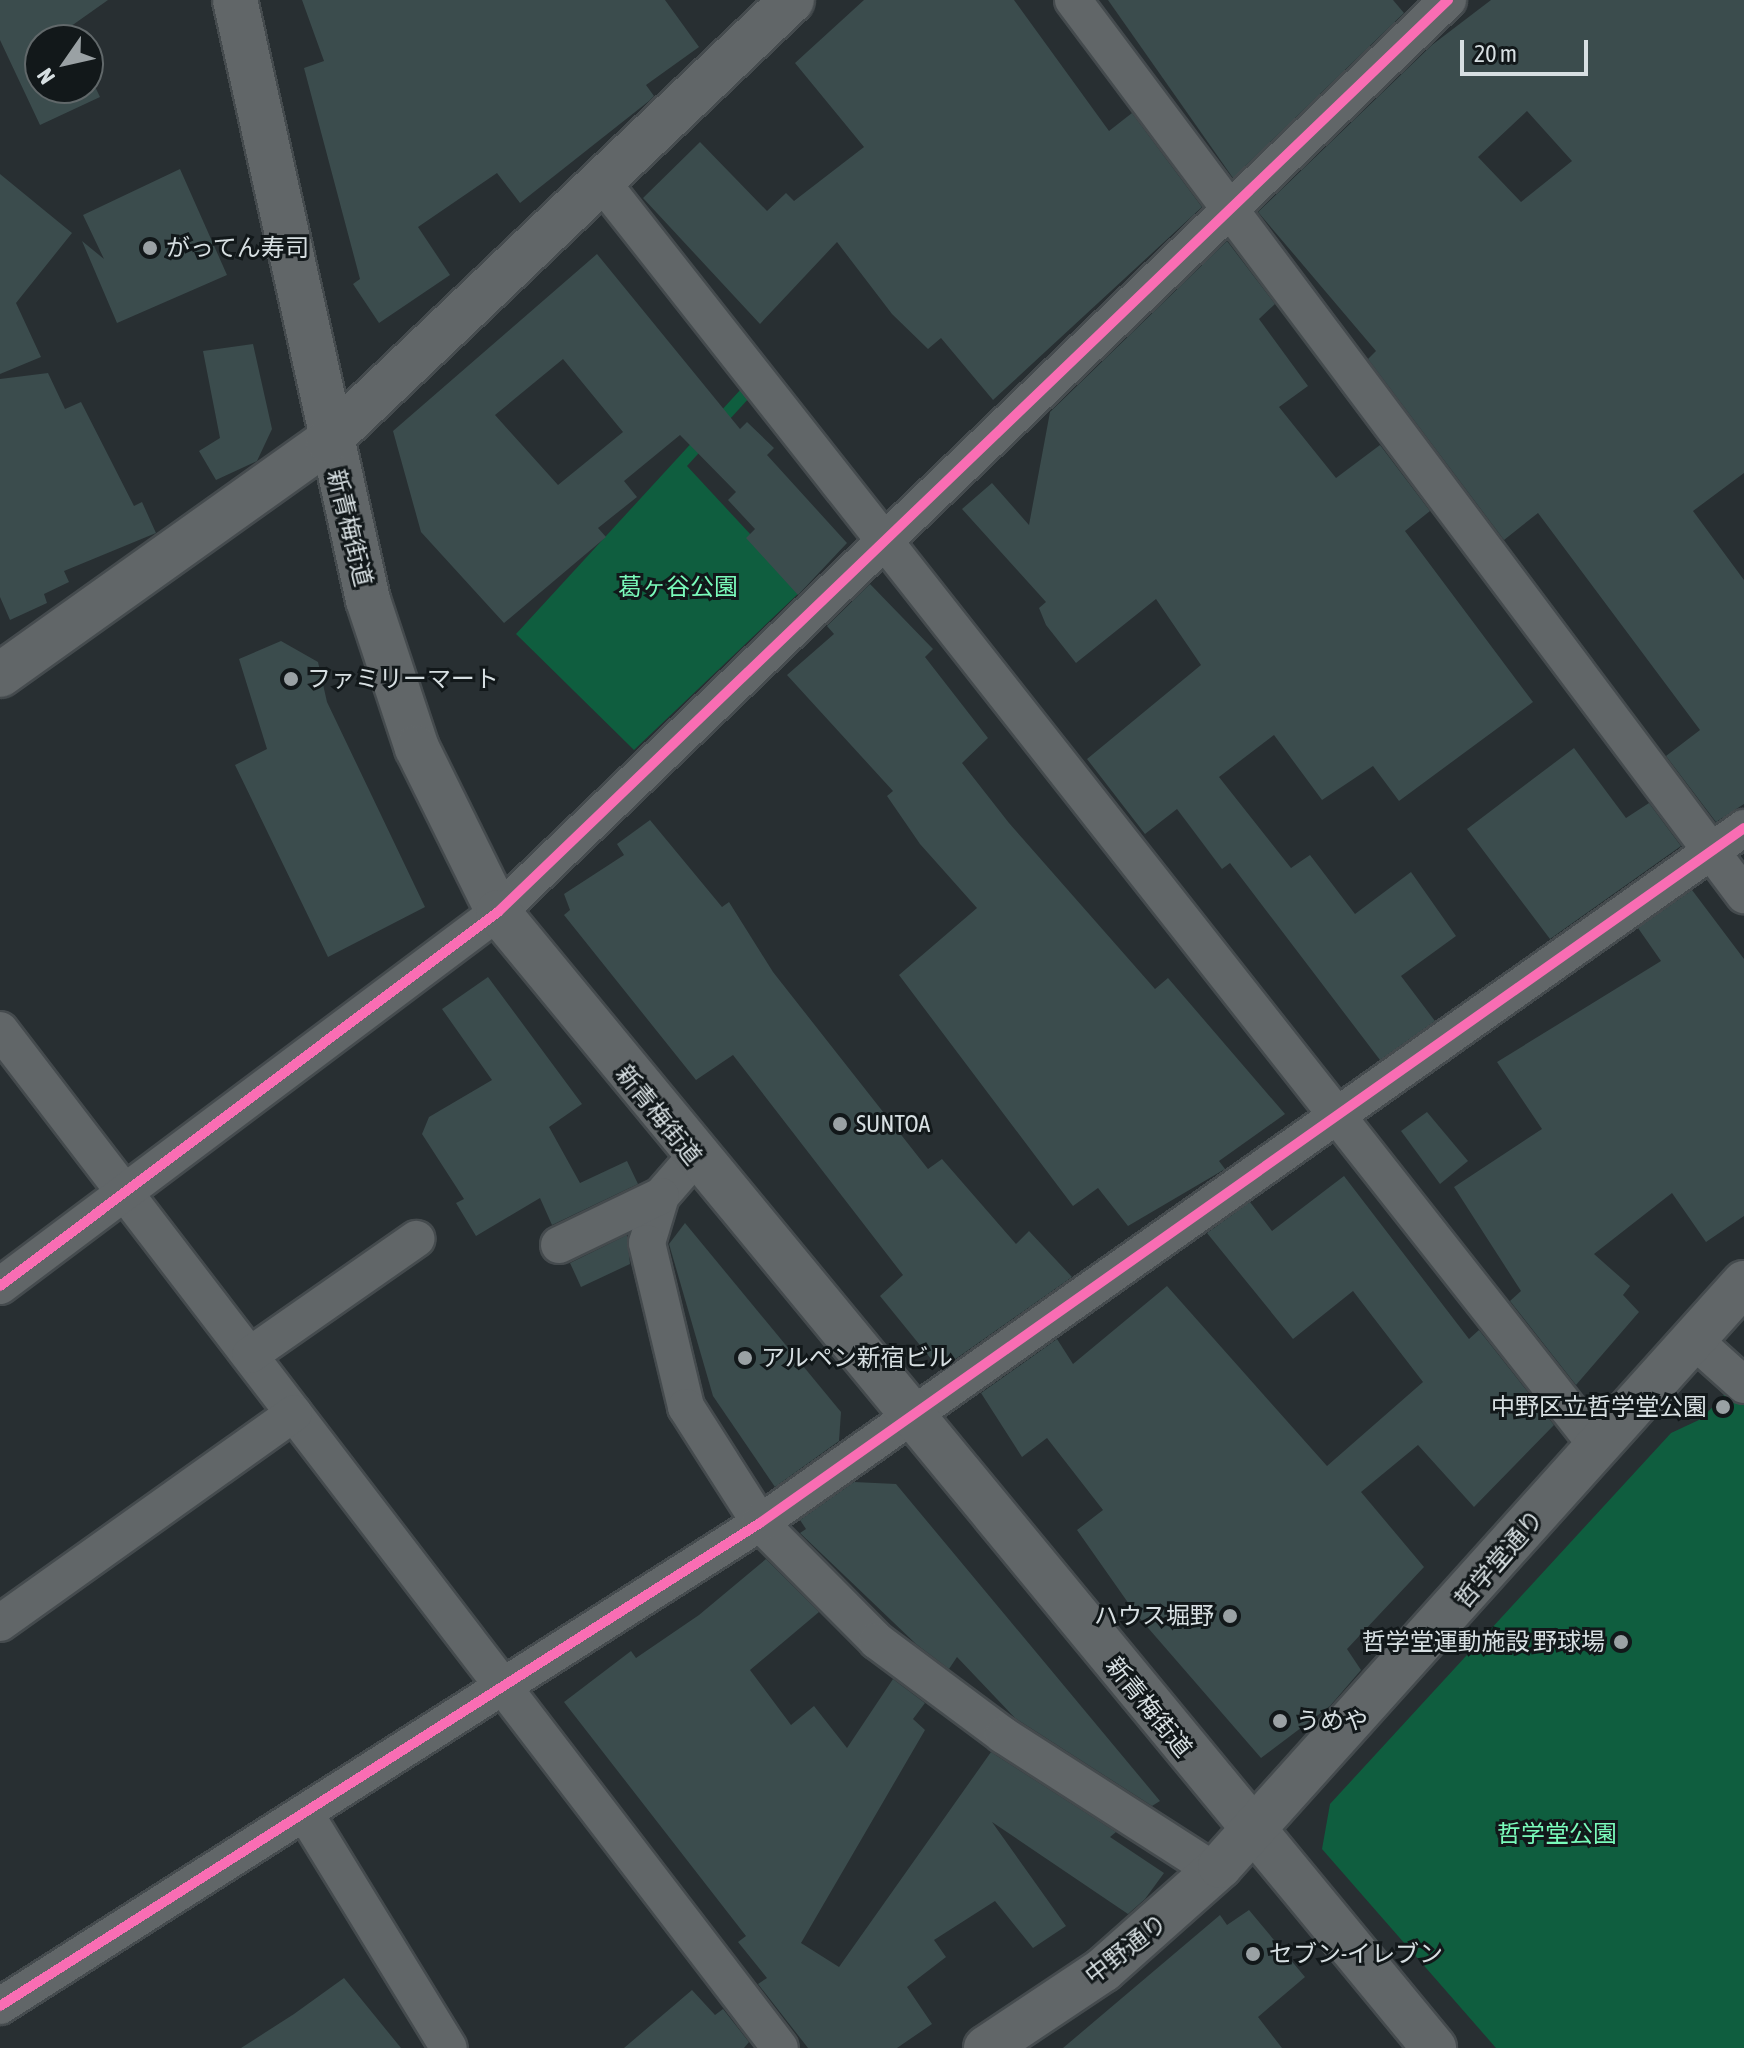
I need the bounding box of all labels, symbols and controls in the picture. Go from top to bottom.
north arrow [24,24,104,104]
scale bar [1464,24,1592,74]
text: 20 m [1474,40,1517,67]
text: N [31,64,60,89]
place label: がってん寿司 [166,234,310,262]
marker: がってん寿司 [141,239,159,257]
street label: 新青梅街道 [322,466,378,590]
park label: 葛ヶ谷公園 [618,573,738,601]
place label: ファミリーマート [307,665,499,693]
marker: ファミリーマート [282,670,300,688]
street label: 新青梅街道 [610,1059,708,1171]
place label: SUNTOA [856,1110,930,1138]
marker: SUNTOA [831,1115,849,1133]
place label: アルペン新宿ビル [761,1344,953,1372]
marker: アルペン新宿ビル [736,1349,754,1367]
place label: 中野区立哲学堂公園 [1491,1393,1707,1421]
marker: 中野区立哲学堂公園 [1714,1398,1732,1416]
street label: 哲学堂通り [1449,1504,1549,1614]
place label: ハウス堀野 [1094,1602,1214,1630]
marker: ハウス堀野 [1221,1607,1239,1625]
place label: 哲学堂運動施設 野球場 [1362,1628,1605,1656]
marker: 哲学堂運動施設 野球場 [1612,1633,1630,1651]
street label: 新青梅街道 [1100,1651,1198,1763]
place label: うめや [1296,1707,1368,1735]
marker: うめや [1271,1712,1289,1730]
park label: 哲学堂公園 [1497,1820,1617,1848]
street label: 中野通り [1079,1908,1173,1990]
place label: セブン-イレブン [1269,1940,1443,1968]
marker: セブン-イレブン [1244,1945,1262,1963]

